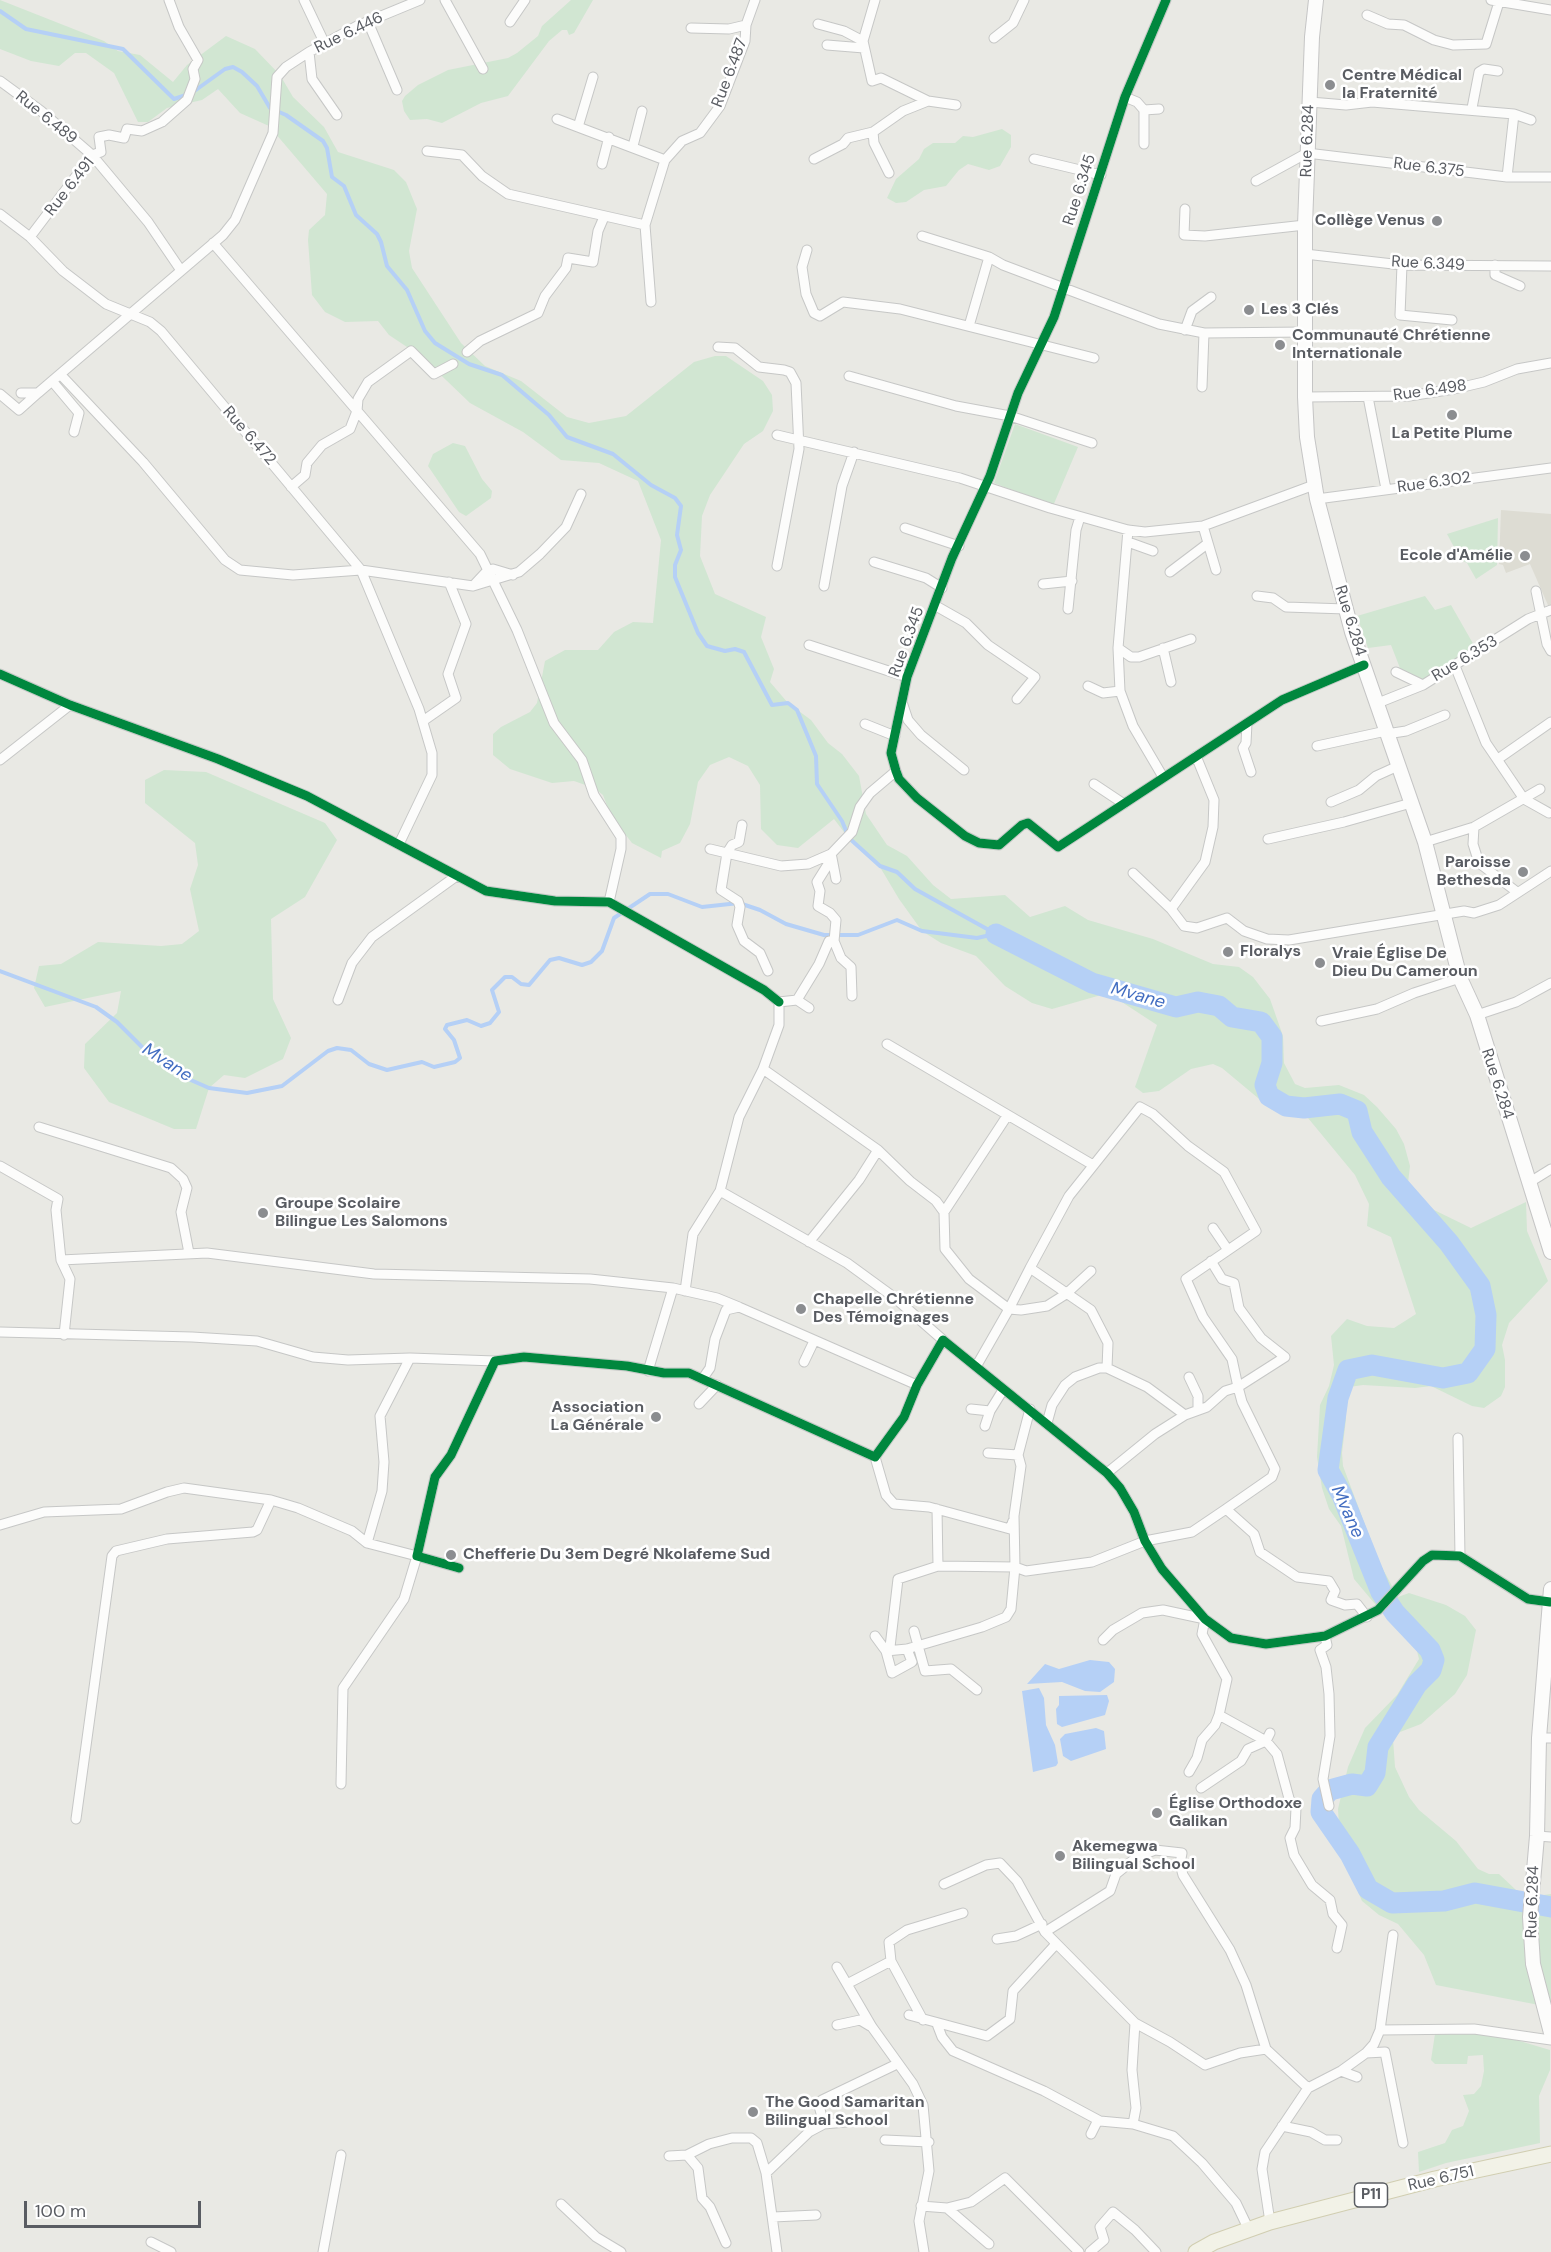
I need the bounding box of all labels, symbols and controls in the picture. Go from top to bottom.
street label: Rue 6.446 [312,8,386,58]
street label: Rue 6.487 [708,36,752,110]
place label: Centre Médical la Fraternité [1342,66,1462,104]
marker: Centre Médical la Fraternité [1323,78,1337,92]
street label: Rue 6.489 [11,87,81,149]
street label: Rue 6.284 [1297,104,1319,178]
street label: Rue 6.345 [1060,152,1100,228]
street label: Rue 6.491 [41,154,99,220]
street label: Rue 6.375 [1392,154,1466,182]
place label: Collège Venus [1315,211,1425,231]
marker: Collège Venus [1430,214,1444,228]
street label: Rue 6.349 [1391,252,1465,276]
place label: Les 3 Clés [1261,300,1339,320]
marker: Les 3 Clés [1242,303,1256,317]
place label: Communauté Chrétienne Internationale [1292,326,1491,364]
marker: Communauté Chrétienne Internationale [1273,338,1287,352]
street label: Rue 6.498 [1392,376,1468,406]
street label: Rue 6.472 [218,403,280,469]
marker: La Petite Plume [1445,408,1459,422]
place label: La Petite Plume [1391,424,1513,444]
street label: Rue 6.302 [1396,468,1472,498]
place label: Ecole d'Amélie [1400,546,1513,566]
marker: Ecole d'Amélie [1518,549,1532,563]
street label: Rue 6.284 [1330,583,1370,659]
street label: Rue 6.345 [885,604,929,680]
street label: Rue 6.353 [1429,632,1501,686]
place label: Paroisse Bethesda [1436,853,1511,891]
marker: Paroisse Bethesda [1516,865,1530,879]
place label: Floralys [1240,942,1301,962]
place label: Vraie Église De Dieu Du Cameroun [1332,944,1478,982]
marker: Floralys [1221,945,1235,959]
marker: Vraie Église De Dieu Du Cameroun [1313,956,1327,970]
water label: Mvane [1108,978,1168,1014]
water label: Mvane [138,1039,196,1087]
street label: Rue 6.284 [1477,1046,1517,1122]
place label: Groupe Scolaire Bilingue Les Salomons [275,1194,448,1232]
marker: Groupe Scolaire Bilingue Les Salomons [256,1206,270,1220]
place label: Chapelle Chrétienne Des Témoignages [813,1290,974,1328]
marker: Chapelle Chrétienne Des Témoignages [794,1302,808,1316]
place label: Association La Générale [551,1398,644,1436]
marker: Association La Générale [649,1410,663,1424]
water label: Mvane [1326,1482,1368,1542]
place label: Chefferie Du 3em Degré Nkolafeme Sud [463,1545,770,1565]
marker: Chefferie Du 3em Degré Nkolafeme Sud [444,1548,458,1562]
place label: Église Orthodoxe Galikan [1169,1794,1302,1832]
marker: Église Orthodoxe Galikan [1150,1806,1164,1820]
place label: Akemegwa Bilingual School [1072,1837,1195,1875]
marker: Akemegwa Bilingual School [1053,1849,1067,1863]
street label: Rue 6.284 [1522,1865,1544,1939]
place label: The Good Samaritan Bilingual School [765,2093,925,2131]
marker: The Good Samaritan Bilingual School [746,2105,760,2119]
street label: Rue 6.751 [1406,2162,1476,2196]
road number: P11 [1354,2183,1388,2207]
scale bar [27,2189,204,2227]
text: 100 m [35,2199,86,2223]

